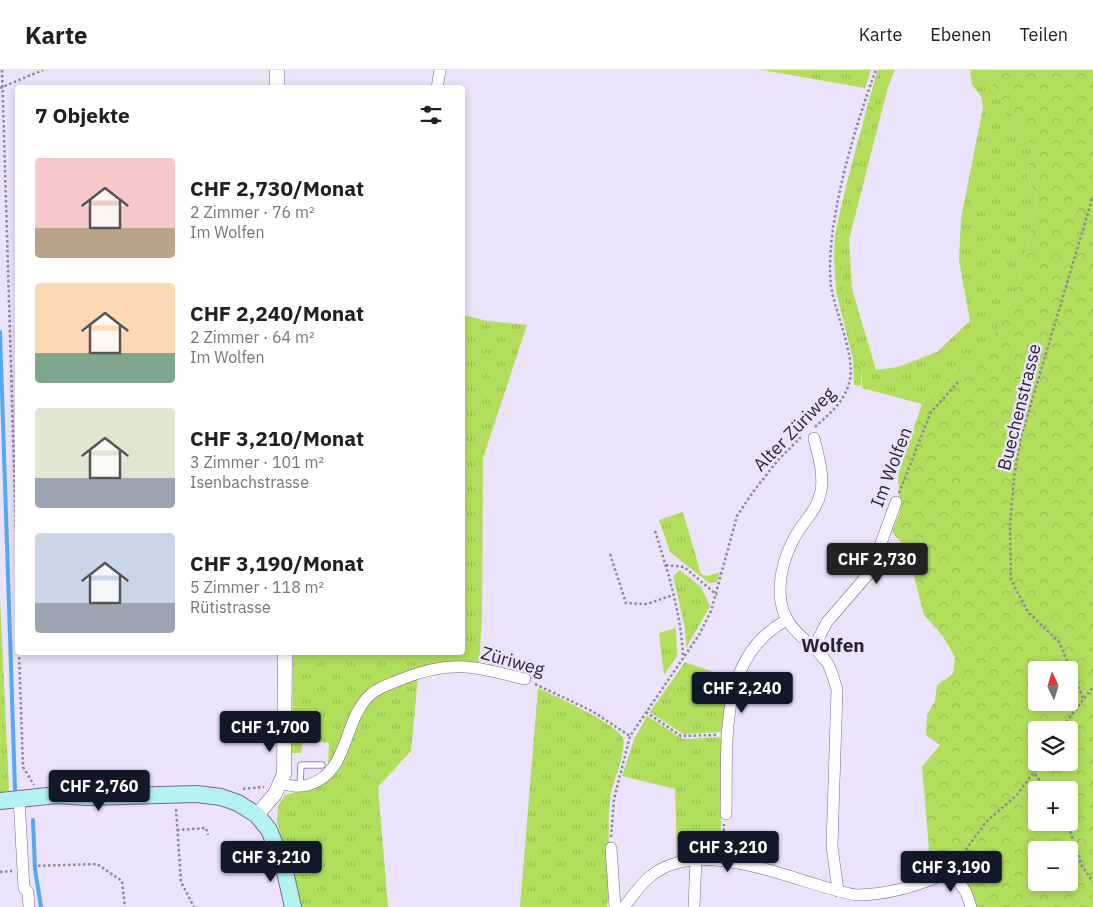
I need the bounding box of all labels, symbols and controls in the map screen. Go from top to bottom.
text: Karte [25,19,88,51]
text: Karte [859,23,902,46]
text: Ebenen [930,23,991,46]
text: Teilen [1019,23,1068,46]
text: 7 Objekte [35,101,130,129]
icon: filters [417,101,445,129]
text: CHF 2,730/Monat [190,174,364,202]
icon: home [75,178,135,238]
text: 2 Zimmer · 76 m² [190,202,315,222]
text: Im Wolfen [190,222,264,242]
text: CHF 2,240/Monat [190,299,364,327]
icon: home [75,303,135,363]
text: 2 Zimmer · 64 m² [190,327,315,347]
street label: Buechenstrasse [992,341,1046,473]
text: Im Wolfen [190,347,264,367]
street label: Alter Züriweg [748,382,840,476]
text: CHF 3,210/Monat [190,424,364,452]
street label: Im Wolfen [865,424,917,510]
icon: home [75,428,135,488]
text: 3 Zimmer · 101 m² [190,452,324,472]
text: Isenbachstrasse [190,472,309,492]
pin: CHF 2,730 [820,542,934,585]
text: CHF 3,190/Monat [190,549,364,577]
text: CHF 2,730 [838,549,916,569]
icon: home [75,553,135,613]
text: 5 Zimmer · 118 m² [190,577,324,597]
text: Rütistrasse [190,597,271,617]
district label: Wolfen [801,633,865,657]
street label: Züriweg [479,641,548,681]
north arrow [1028,661,1078,711]
map controls [1028,661,1078,891]
pin: CHF 2,240 [685,672,799,714]
text: CHF 2,240 [703,678,781,698]
pin: CHF 1,700 [213,710,327,753]
text: CHF 1,700 [231,717,309,737]
button: layers [1028,721,1078,771]
pin: CHF 2,760 [42,770,156,812]
text: CHF 2,760 [60,776,138,796]
button: + [1028,781,1078,831]
pin: CHF 3,210 [671,830,785,873]
text: CHF 3,210 [689,837,767,857]
pin: CHF 3,210 [214,840,328,883]
button: − [1028,841,1078,891]
text: CHF 3,210 [232,847,310,867]
pin: CHF 3,190 [894,850,1008,893]
text: CHF 3,190 [912,857,990,877]

